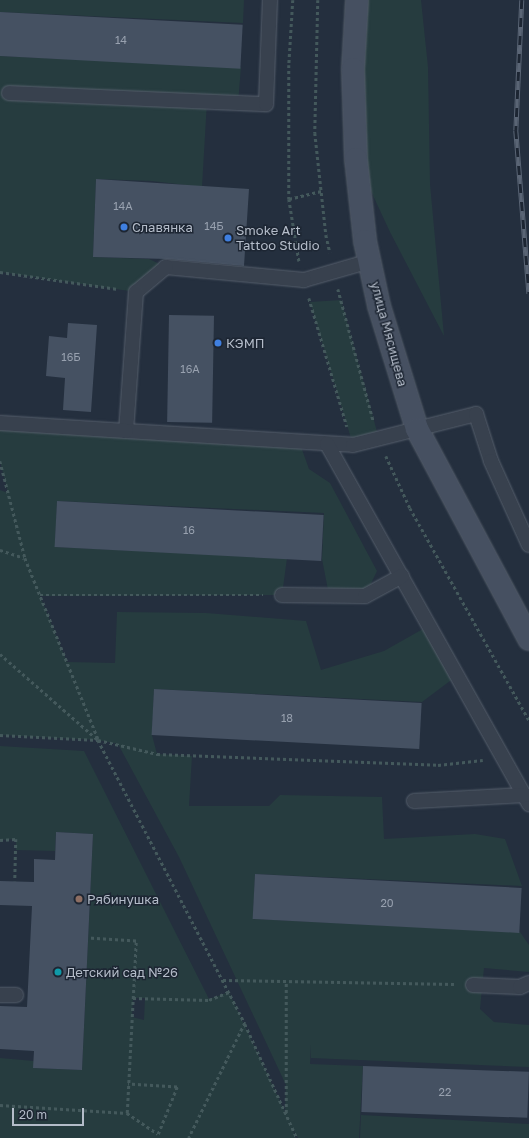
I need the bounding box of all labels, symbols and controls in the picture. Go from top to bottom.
house number: 14 [115,33,127,47]
house number: 14А [113,199,133,213]
place label: Славянка [132,219,193,235]
house number: 14Б [204,219,224,233]
marker: Славянка [119,222,129,232]
place label: Smoke Art Tattoo Studio [236,223,320,254]
marker: Smoke Art Tattoo Studio [223,233,233,243]
street label: улица Мясищева [367,280,411,388]
place label: КЭМП [226,335,265,351]
marker: КЭМП [213,338,223,348]
house number: 16Б [61,350,81,364]
house number: 16А [180,362,200,376]
house number: 16 [183,523,195,537]
house number: 18 [281,711,293,725]
place label: Рябинушка [87,891,159,907]
marker: Рябинушка [74,894,84,904]
house number: 20 [380,896,394,910]
place label: Детский сад №26 [66,964,178,980]
marker: Детский сад №26 [53,967,63,977]
house number: 22 [439,1085,451,1099]
scale bar [14,1100,86,1126]
text: 20 m [19,1107,47,1122]

